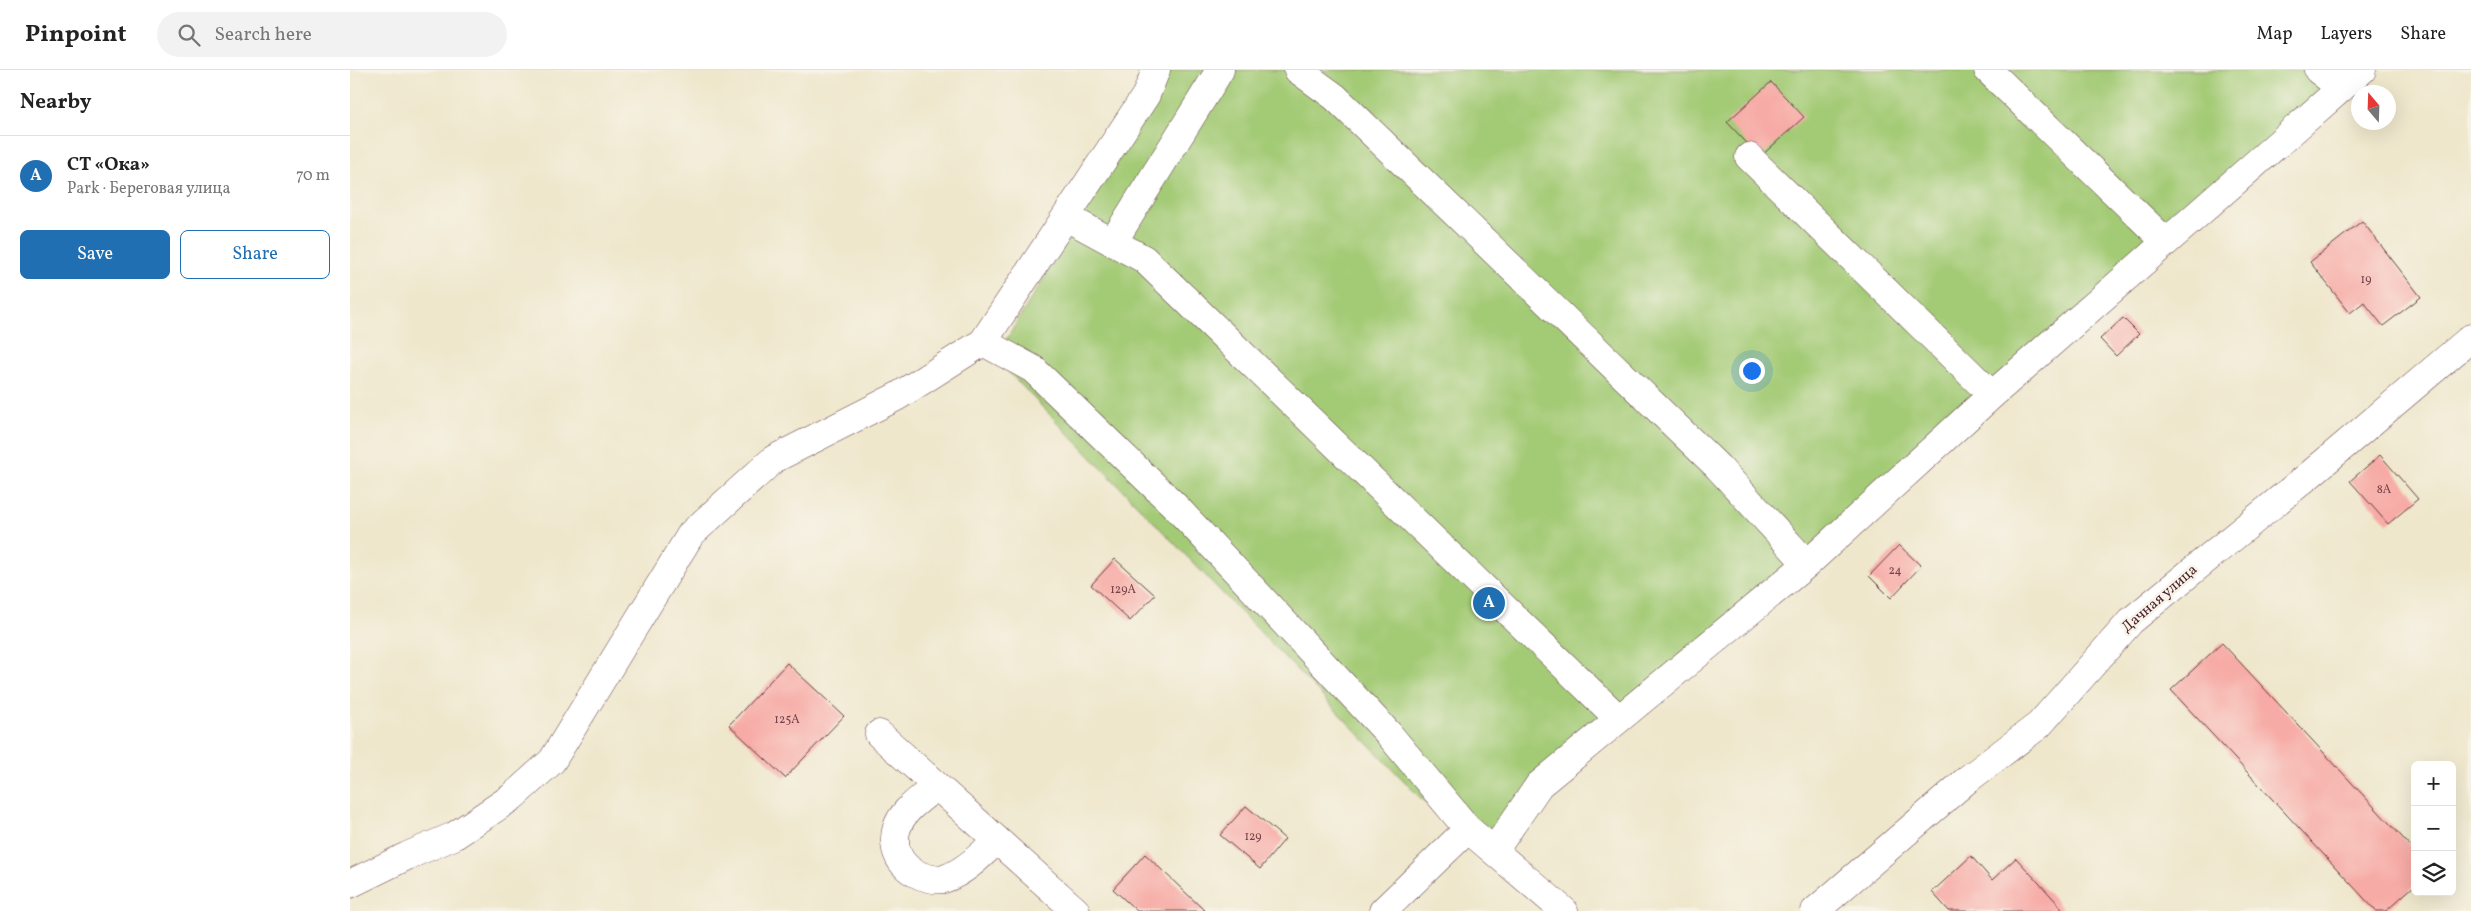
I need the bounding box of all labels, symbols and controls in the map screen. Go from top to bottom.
search box [157,12,507,57]
text: Pinpoint [25,18,127,52]
icon: search [175,21,203,49]
text: Search here [215,22,312,48]
text: Map [2256,22,2292,47]
text: Layers [2320,22,2372,47]
text: Share [2400,22,2446,47]
north arrow [2351,85,2396,130]
text: Nearby [20,88,91,117]
text: СТ «Ока» [67,152,150,178]
text: A [30,165,42,187]
text: 70 m [296,165,330,187]
text: Park · Береговая улица [67,178,230,200]
button: Save [20,230,170,279]
button: Share [180,230,330,279]
house number: 19 [2361,272,2371,288]
your location [1739,358,1765,384]
house number: 8А [2377,482,2392,498]
street label: Дачная улица [2117,560,2203,638]
house number: 24 [1888,563,1902,579]
house number: 129А [1110,582,1136,598]
pin: A [1473,584,1505,622]
house number: 125А [774,712,800,728]
map controls [2411,761,2456,896]
button: + [2411,761,2456,806]
button: − [2411,806,2456,851]
house number: 129 [1244,829,1262,845]
button: layers [2411,851,2456,896]

